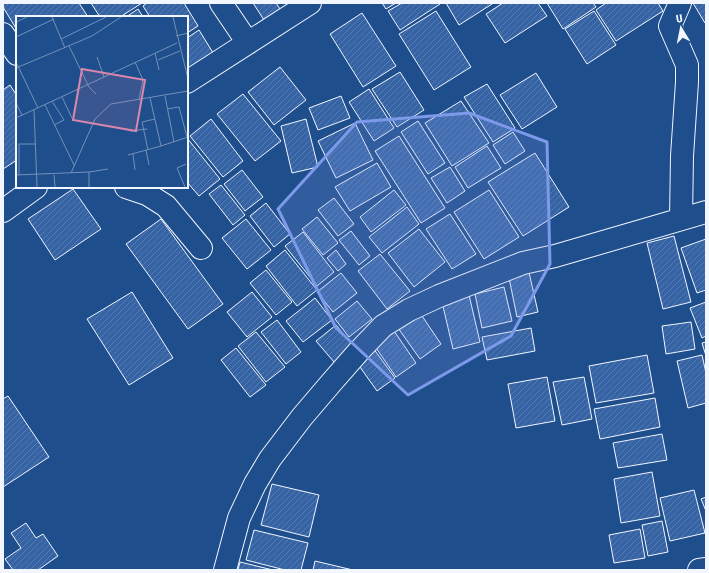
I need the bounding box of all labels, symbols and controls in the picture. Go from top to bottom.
north arrow [661,8,701,48]
text: U [675,12,684,26]
inset map [16,16,188,188]

